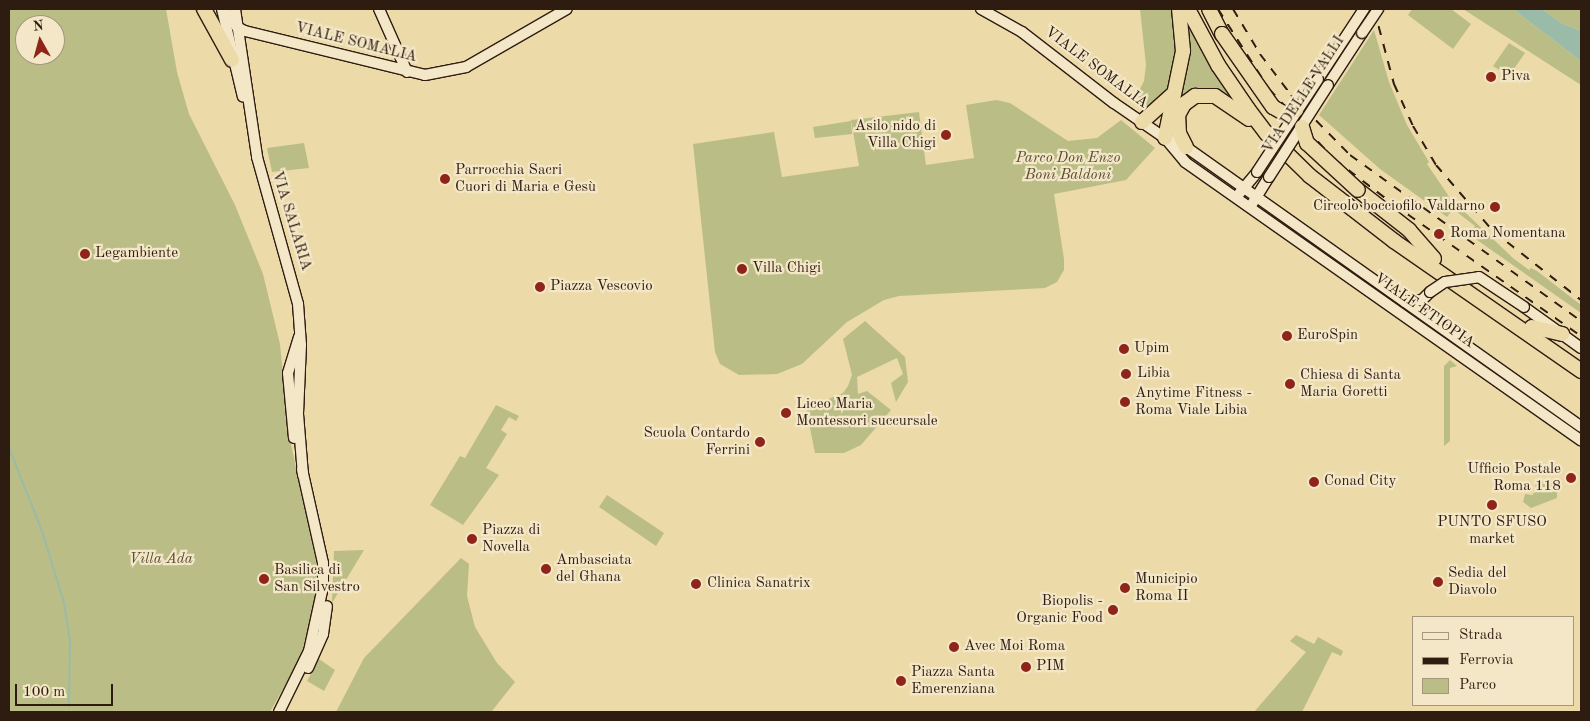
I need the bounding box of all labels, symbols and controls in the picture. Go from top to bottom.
north arrow [15,15,65,65]
text: N [32,19,44,34]
street label: VIALE SOMALIA [293,19,419,67]
street label: VIALE SOMALIA [1041,23,1151,113]
street label: VIA DELLE VALLI [1259,33,1349,157]
place label: Piva [1501,68,1530,86]
marker: Piva [1485,71,1497,83]
place label: Asilo nido di Villa Chigi [855,117,936,152]
marker: Asilo nido di Villa Chigi [940,129,952,141]
park label: Parco Don Enzo Boni Baldoni [1016,149,1120,184]
place label: Parrocchia Sacri Cuori di Maria e Gesù [455,161,596,196]
street label: VIA SALARIA [267,169,315,273]
marker: Parrocchia Sacri Cuori di Maria e Gesù [439,173,451,185]
place label: Circolo bocciofilo Valdarno [1313,198,1485,216]
marker: Circolo bocciofilo Valdarno [1489,201,1501,213]
place label: Roma Nomentana [1450,225,1566,243]
marker: Roma Nomentana [1432,227,1446,241]
place label: Legambiente [95,245,178,263]
marker: Legambiente [79,248,91,260]
place label: Villa Chigi [752,260,821,278]
marker: Villa Chigi [736,263,748,275]
street label: VIALE ETIOPIA [1370,270,1478,352]
place label: Piazza Vescovio [550,278,653,296]
marker: Piazza Vescovio [534,281,546,293]
place label: EuroSpin [1297,327,1358,345]
marker: EuroSpin [1281,330,1293,342]
place label: Upim [1134,340,1169,358]
marker: Upim [1118,343,1130,355]
place label: Libia [1137,365,1170,383]
place label: Chiesa di Santa Maria Goretti [1300,366,1401,401]
marker: Libia [1119,367,1133,381]
marker: Chiesa di Santa Maria Goretti [1284,378,1296,390]
place label: Anytime Fitness - Roma Viale Libia [1135,384,1252,419]
place label: Liceo Maria Montessori succursale [796,395,938,430]
marker: Anytime Fitness - Roma Viale Libia [1119,396,1131,408]
marker: Liceo Maria Montessori succursale [780,407,792,419]
place label: Scuola Contardo Ferrini [643,424,750,459]
marker: Scuola Contardo Ferrini [754,436,766,448]
place label: Ufficio Postale Roma 118 [1467,460,1561,495]
marker: Ufficio Postale Roma 118 [1565,472,1577,484]
place label: Conad City [1324,473,1396,491]
marker: Conad City [1308,476,1320,488]
marker: PUNTO SFUSO market [1486,499,1498,511]
place label: PUNTO SFUSO market [1437,513,1547,548]
place label: Piazza di Novella [482,521,540,556]
marker: Piazza di Novella [466,533,478,545]
park label: Villa Ada [129,551,193,569]
place label: Ambasciata del Ghana [556,551,632,586]
place label: Basilica di San Silvestro [274,561,360,596]
marker: Ambasciata del Ghana [540,563,552,575]
place label: Sedia del Diavolo [1448,564,1506,599]
place label: Municipio Roma II [1135,570,1198,605]
marker: Basilica di San Silvestro [258,573,270,585]
place label: Clinica Sanatrix [707,575,811,593]
marker: Sedia del Diavolo [1432,576,1444,588]
marker: Clinica Sanatrix [689,577,703,591]
marker: Municipio Roma II [1119,582,1131,594]
place label: Biopolis - Organic Food [1016,592,1103,627]
marker: Biopolis - Organic Food [1107,604,1119,616]
legend [1412,616,1575,706]
text: Strada [1459,628,1502,643]
place label: Avec Moi Roma [964,638,1065,656]
marker: Avec Moi Roma [948,641,960,653]
text: Ferrovia [1459,653,1513,668]
place label: PIM [1036,658,1065,676]
marker: PIM [1020,661,1032,673]
place label: Piazza Santa Emerenziana [911,663,995,698]
scale bar [18,674,115,706]
marker: Piazza Santa Emerenziana [895,675,907,687]
text: Parco [1459,678,1496,693]
text: 100 m [23,685,65,700]

